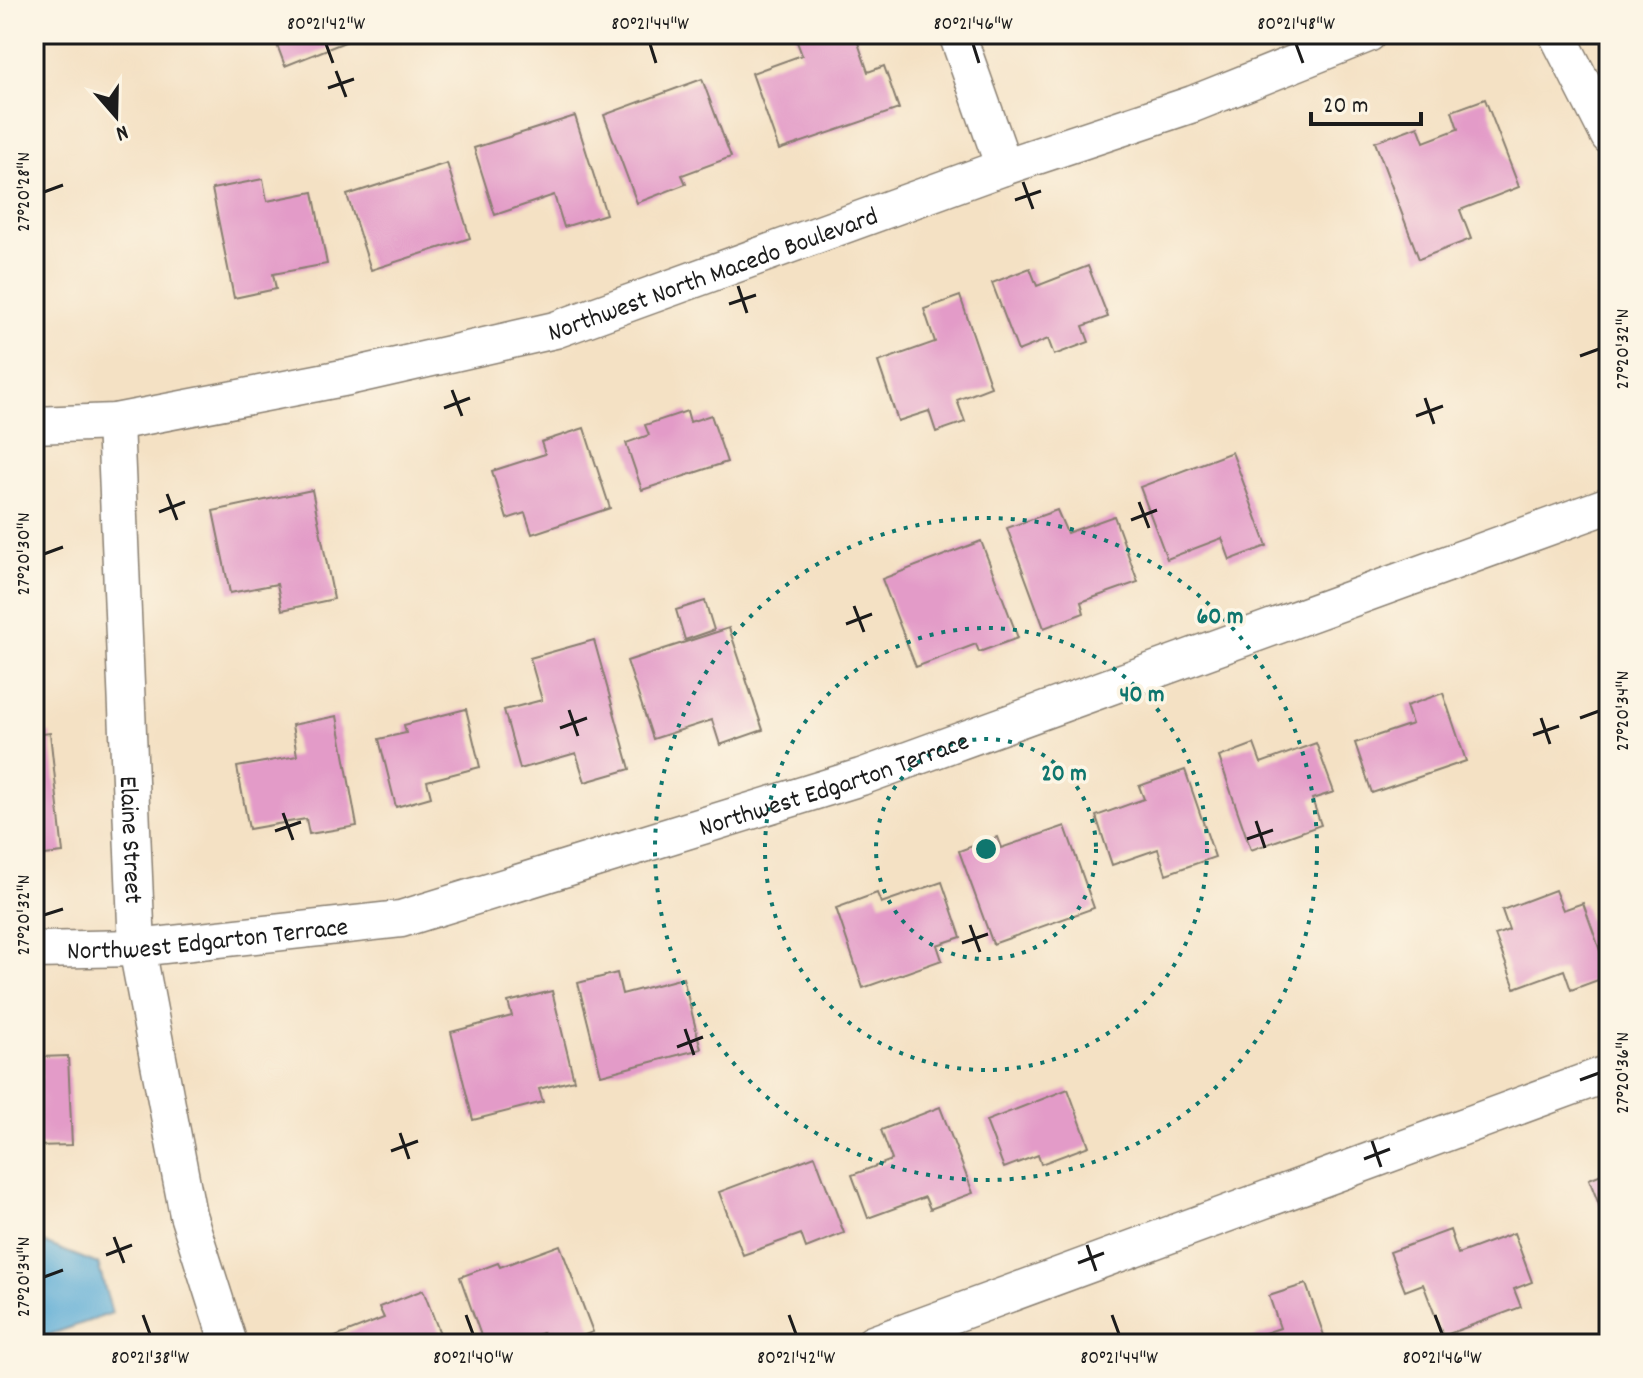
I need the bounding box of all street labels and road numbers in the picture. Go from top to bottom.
street label: Northwest North Macedo Boulevard [545,199,884,353]
street label: Northwest Edgarton Terrace [695,724,975,848]
street label: Elaine Street [108,775,150,905]
street label: Northwest Edgarton Terrace [67,910,350,971]

